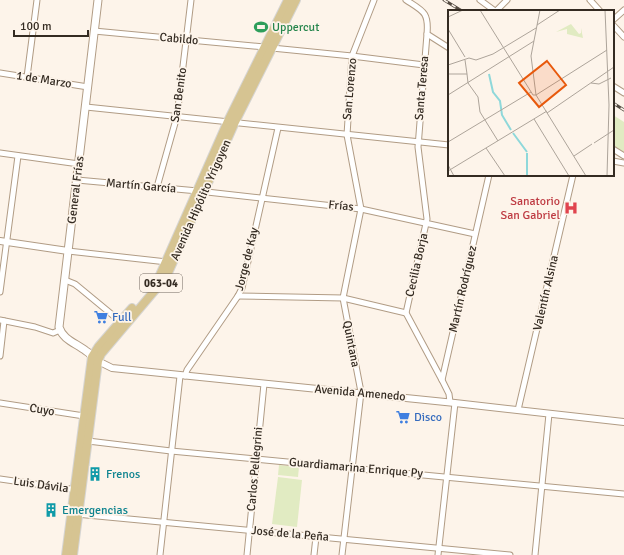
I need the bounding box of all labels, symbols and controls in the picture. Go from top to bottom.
inset map [448,10,614,176]
scale bar [14,12,88,38]
text: 100 m [20,19,52,34]
sports icon: Uppercut [253,19,269,35]
place label: Uppercut [272,20,319,35]
street label: Cabildo [159,30,199,48]
street label: Santa Teresa [412,55,432,121]
street label: San Lorenzo [340,57,360,121]
street label: San Benito [168,67,190,123]
street label: 1 de Marzo [15,68,73,92]
street label: Avenida Hipólito Yrigoyen [168,137,234,263]
street label: General Frías [64,155,88,225]
street label: Martín García [105,175,177,197]
place label: Sanatorio San Gabriel [501,194,560,223]
street label: Frías [328,197,354,215]
hospital icon: Sanatorio San Gabriel [563,200,579,216]
street label: Jorge de Kay [232,225,262,292]
street label: Cecilia Borja [402,232,432,298]
street label: Martín Rodríguez [446,244,480,334]
street label: Valentín Alsina [530,254,562,332]
road number: 063-04 [140,274,182,292]
supermarket icon: Full [93,309,109,325]
place label: Full [112,310,132,325]
street label: Quintana [339,319,363,369]
street label: Avenida Amenedo [314,382,406,404]
street label: Cuyo [28,401,56,419]
supermarket icon: Disco [395,409,411,425]
place label: Disco [414,410,442,425]
street label: Carlos Pellegrini [244,426,266,512]
street label: Guardiamarina Enrique Py [288,455,424,481]
building icon: Frenos [87,466,103,482]
place label: Frenos [106,467,140,482]
street label: Luis Dávila [13,474,69,496]
building icon: Emergencias [43,502,59,518]
place label: Emergencias [62,503,128,518]
street label: José de la Peña [251,523,329,545]

